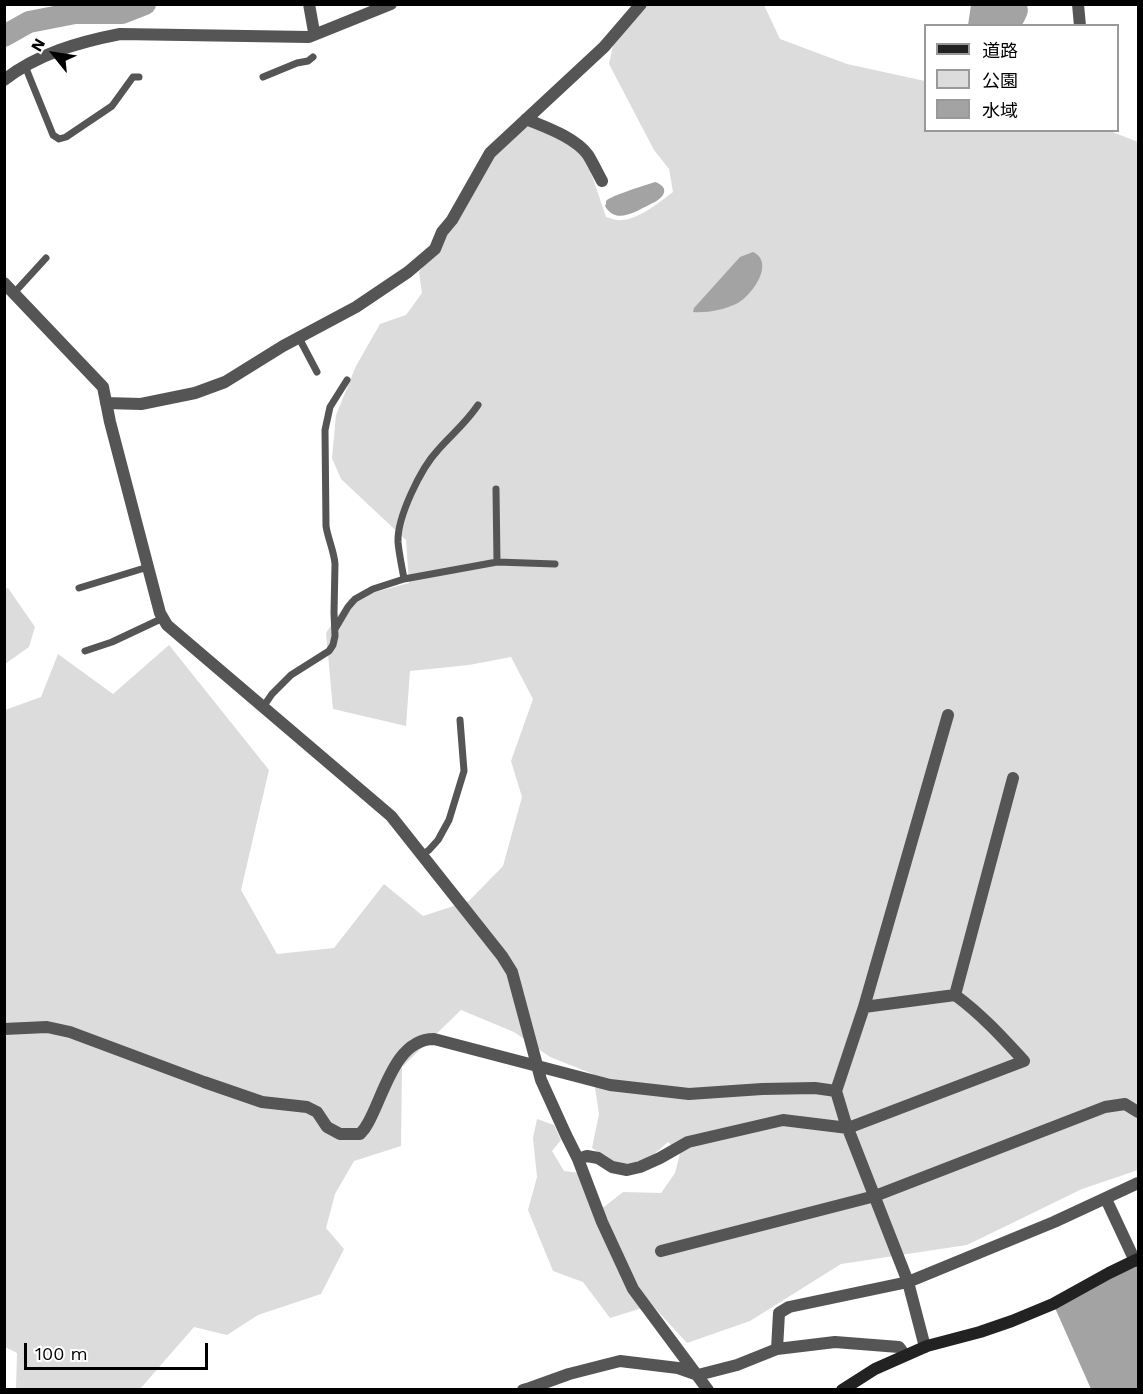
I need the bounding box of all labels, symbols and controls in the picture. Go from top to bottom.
north arrow [24,24,84,84]
legend [924,24,1119,132]
text: N [27,35,49,55]
text: 道路 [982,40,1018,61]
text: 公園 [982,70,1018,91]
text: 水域 [982,100,1018,121]
scale bar [27,1331,212,1369]
text: 100 m [35,1343,88,1364]

